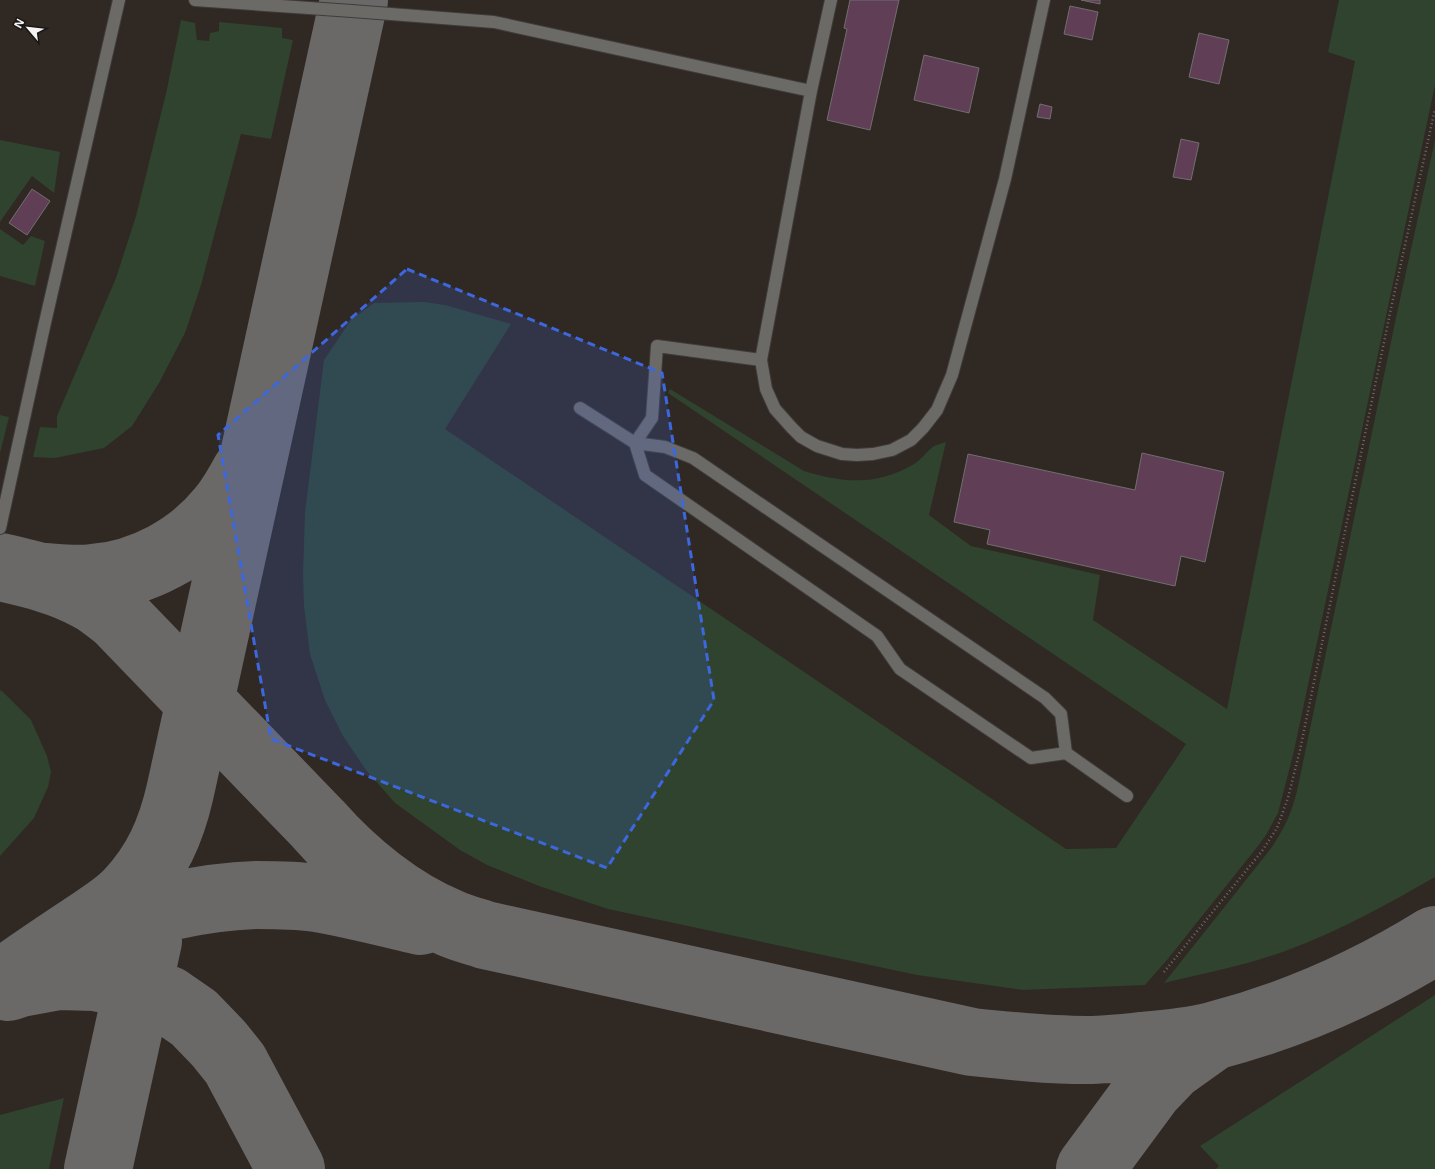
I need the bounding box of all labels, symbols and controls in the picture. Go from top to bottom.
north arrow [8,8,48,48]
text: N [10,16,27,31]

